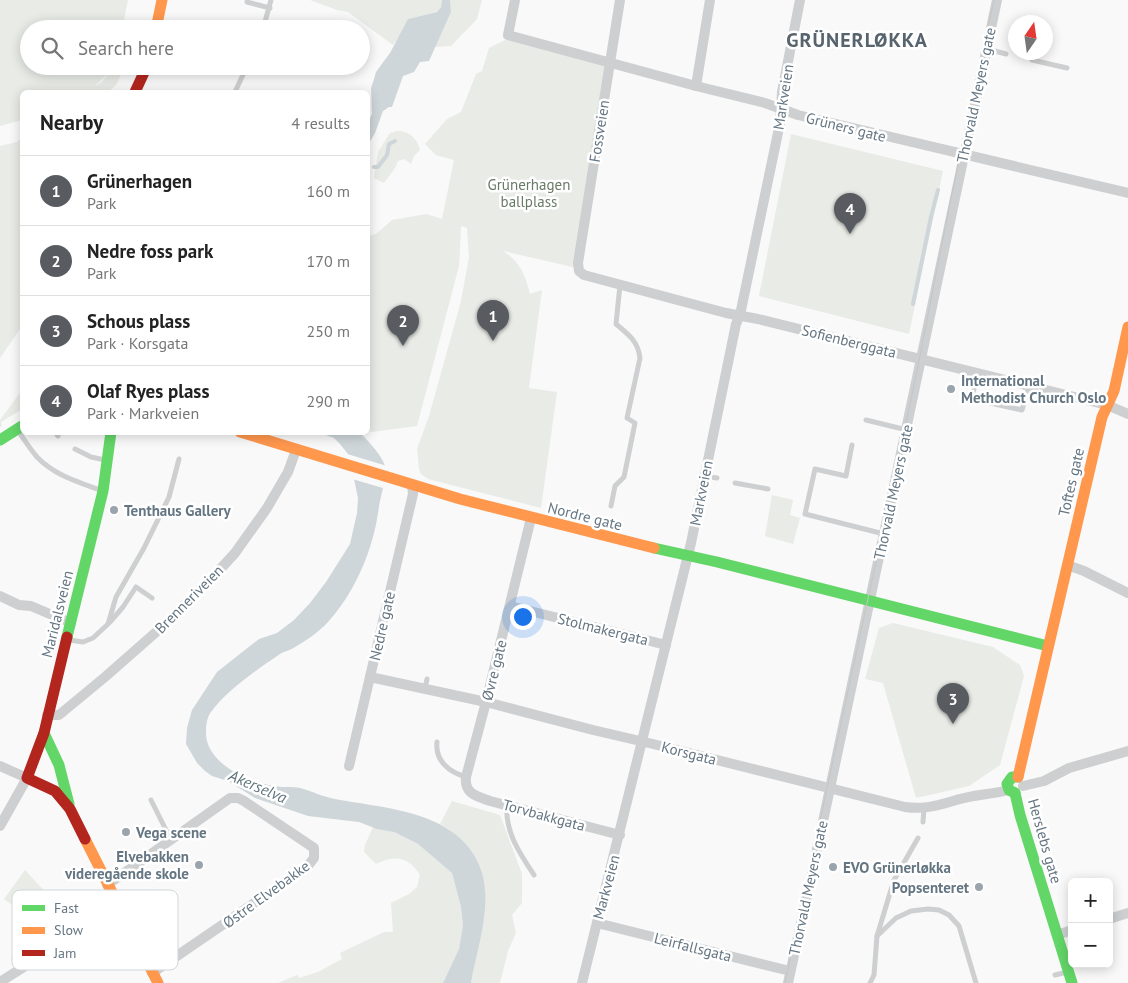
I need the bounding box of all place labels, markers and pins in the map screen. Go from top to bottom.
pin: 4 [834,193,866,234]
pin: 1 [477,300,509,341]
pin: 2 [387,305,419,346]
place label: International Methodist Church Oslo [961,371,1106,407]
marker: International Methodist Church Oslo [945,383,957,395]
place label: Tenthaus Gallery [124,501,232,520]
marker: Tenthaus Gallery [108,504,120,516]
pin: 3 [937,683,969,724]
place label: Vega scene [135,823,207,842]
marker: Vega scene [120,826,132,838]
place label: Elvebakken videregående skole [64,847,189,883]
place label: EVO Grünerløkka [843,858,951,877]
marker: Elvebakken videregående skole [193,859,205,871]
marker: EVO Grünerløkka [827,861,839,873]
place label: Popsenteret [892,878,970,897]
marker: Popsenteret [973,881,985,893]

